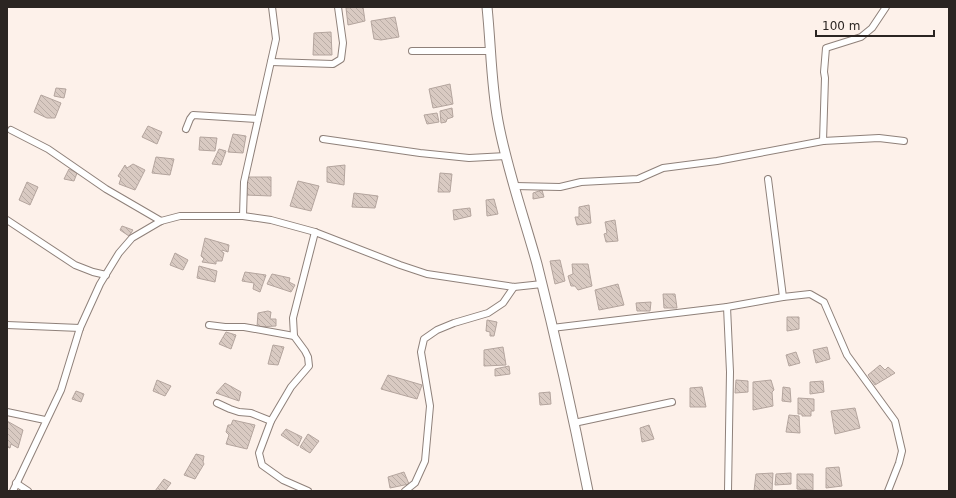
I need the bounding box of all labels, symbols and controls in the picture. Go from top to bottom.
scale bar [816,12,934,38]
text: 100 m [822,19,860,33]

